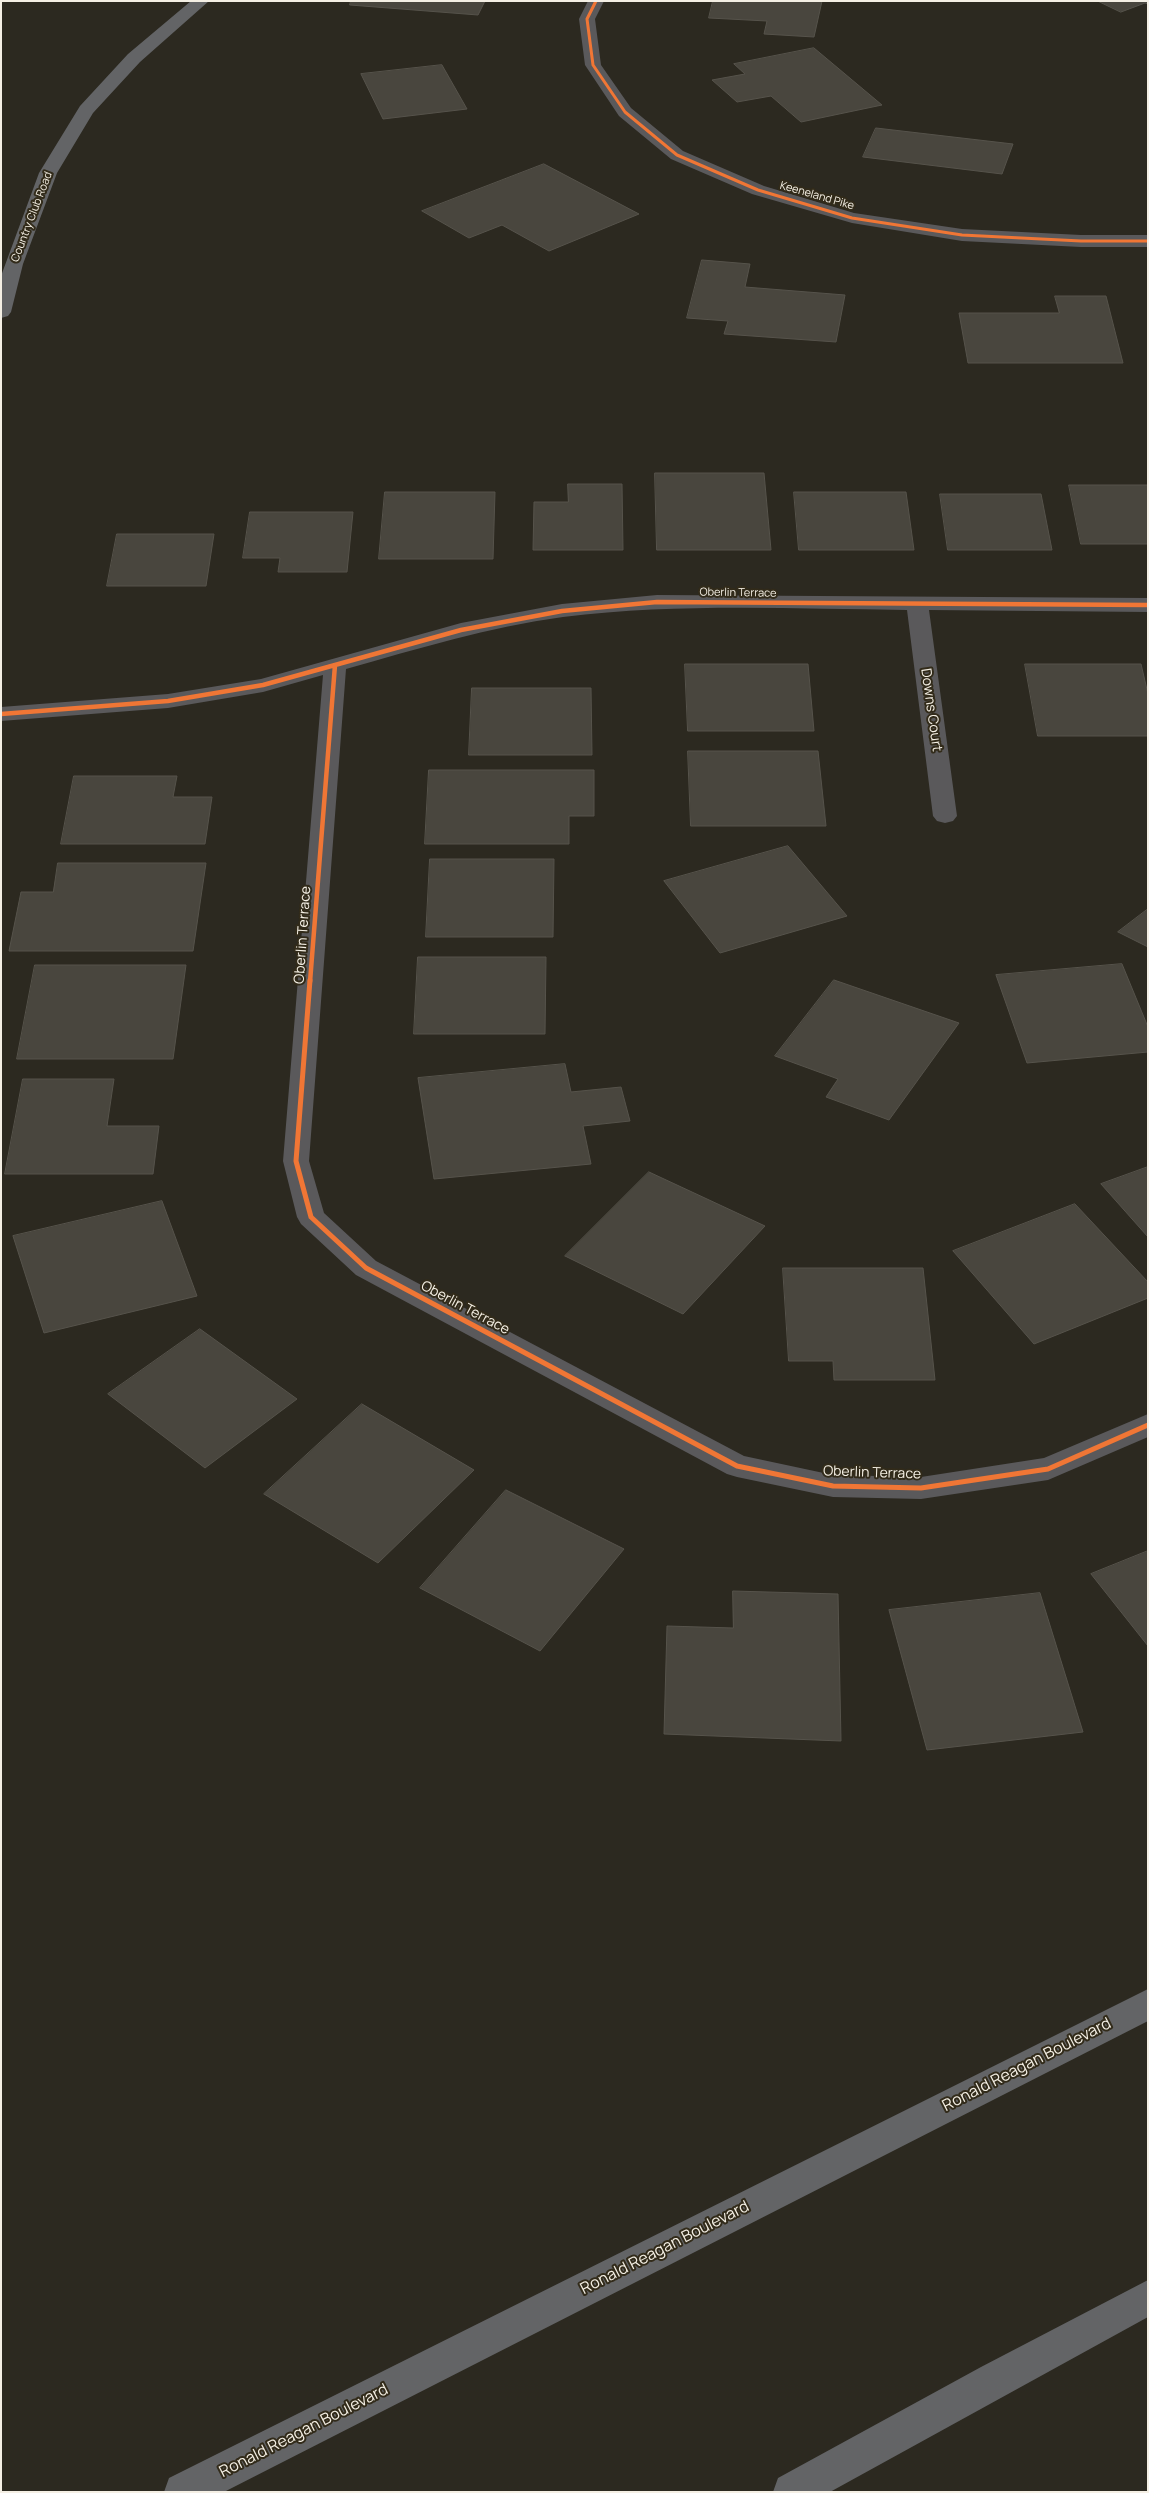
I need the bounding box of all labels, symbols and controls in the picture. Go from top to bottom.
street label: Country Club Road [9,170,55,264]
street label: Keeneland Pike [778,179,856,213]
street label: Oberlin Terrace [699,586,777,600]
street label: Downs Court [917,667,945,753]
street label: Oberlin Terrace [291,886,315,984]
street label: Oberlin Terrace [418,1278,512,1338]
street label: Oberlin Terrace [823,1463,921,1483]
street label: Ronald Reagan Boulevard [939,2014,1115,2116]
street label: Ronald Reagan Boulevard [577,2197,753,2299]
street label: Ronald Reagan Boulevard [216,2380,392,2482]

